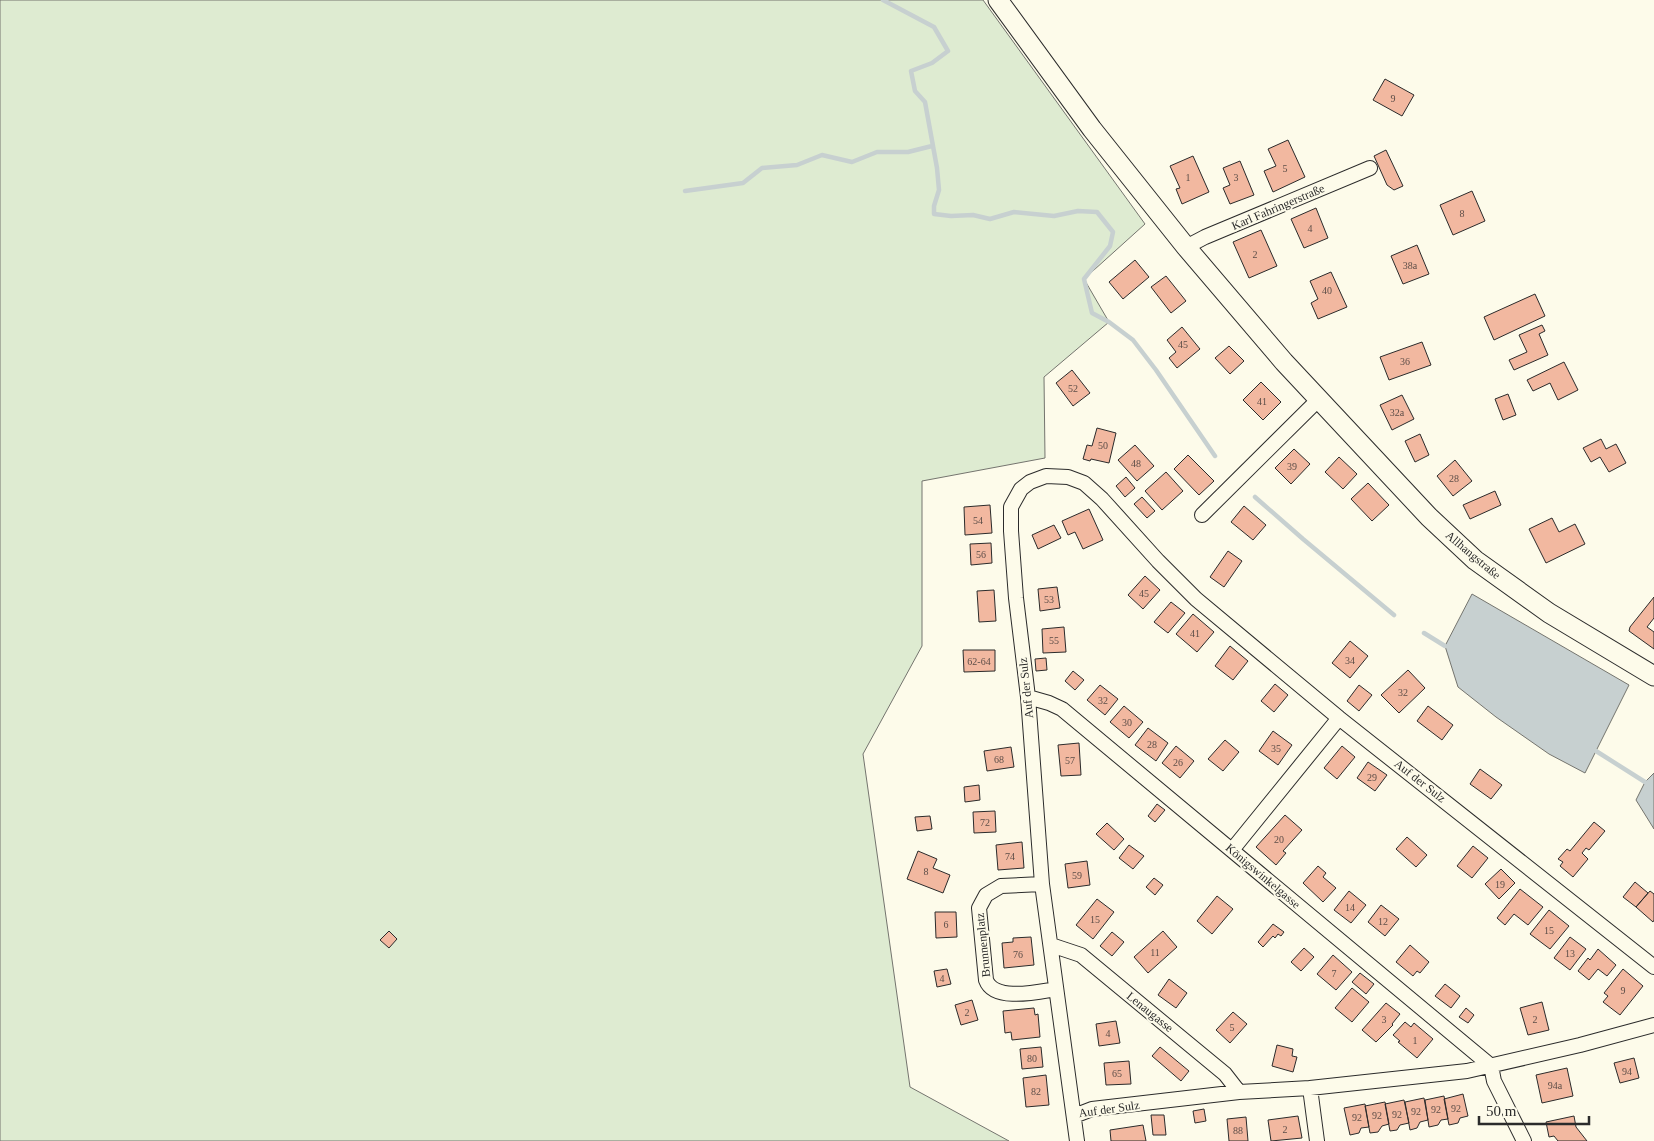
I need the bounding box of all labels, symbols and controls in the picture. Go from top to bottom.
house number: 9 [1391,93,1396,104]
house number: 5 [1283,163,1288,174]
house number: 1 [1186,172,1191,183]
house number: 3 [1234,172,1239,183]
street label: Karl Fahringerstraße [1229,181,1327,233]
house number: 8 [1460,208,1465,219]
house number: 4 [1308,223,1313,234]
house number: 2 [1253,249,1258,260]
house number: 38a [1403,260,1418,271]
house number: 40 [1322,285,1332,296]
house number: 45 [1178,339,1188,350]
house number: 36 [1400,356,1410,367]
house number: 52 [1068,383,1078,394]
house number: 41 [1257,396,1267,407]
house number: 32a [1390,407,1405,418]
house number: 50 [1098,440,1108,451]
house number: 48 [1131,458,1141,469]
house number: 39 [1287,461,1297,472]
house number: 28 [1449,473,1459,484]
house number: 54 [973,515,983,526]
street label: Allhangstraße [1443,528,1503,582]
house number: 56 [976,549,986,560]
house number: 45 [1139,588,1149,599]
house number: 53 [1044,594,1054,605]
house number: 41 [1190,628,1200,639]
house number: 55 [1049,635,1059,646]
house number: 34 [1345,655,1355,666]
house number: 62-64 [967,656,991,667]
street label: Auf der Sulz [1016,657,1036,719]
house number: 32 [1398,687,1408,698]
house number: 32 [1098,695,1108,706]
house number: 30 [1122,717,1132,728]
house number: 28 [1147,739,1157,750]
house number: 35 [1271,743,1281,754]
house number: 68 [994,754,1004,765]
house number: 57 [1065,755,1075,766]
house number: 26 [1173,757,1183,768]
street label: Auf der Sulz [1392,757,1448,805]
house number: 29 [1367,772,1377,783]
house number: 72 [980,817,990,828]
house number: 20 [1274,834,1284,845]
street label: Königswinkelgasse [1223,841,1303,911]
house number: 74 [1005,851,1015,862]
house number: 8 [924,866,929,877]
house number: 59 [1072,870,1082,881]
house number: 19 [1495,879,1505,890]
house number: 14 [1345,902,1355,913]
street label: Brunnenplatz [973,912,993,978]
house number: 15 [1090,914,1100,925]
house number: 12 [1378,916,1388,927]
house number: 6 [944,919,949,930]
house number: 15 [1544,925,1554,936]
house number: 11 [1150,947,1160,958]
house number: 13 [1565,948,1575,959]
house number: 76 [1013,949,1023,960]
house number: 7 [1332,968,1337,979]
house number: 4 [940,973,945,984]
house number: 9 [1621,985,1626,996]
street label: Lenaugasse [1124,989,1176,1035]
house number: 2 [965,1007,970,1018]
house number: 3 [1382,1014,1387,1025]
house number: 2 [1533,1014,1538,1025]
house number: 5 [1230,1022,1235,1033]
house number: 4 [1106,1028,1111,1039]
house number: 1 [1413,1035,1418,1046]
house number: 80 [1027,1053,1037,1064]
house number: 94 [1622,1066,1632,1077]
house number: 65 [1112,1068,1122,1079]
house number: 94a [1548,1080,1563,1091]
house number: 82 [1031,1086,1041,1097]
scale bar [1479,1094,1589,1126]
street label: Auf der Sulz [1078,1098,1140,1120]
house number: 92 [1451,1103,1461,1114]
text: 50 m [1486,1103,1517,1119]
house number: 92 [1431,1104,1441,1115]
house number: 92 [1411,1106,1421,1117]
house number: 92 [1392,1109,1402,1120]
house number: 92 [1372,1110,1382,1121]
house number: 92 [1352,1112,1362,1123]
house number: 2 [1283,1124,1288,1135]
house number: 88 [1233,1125,1243,1136]

